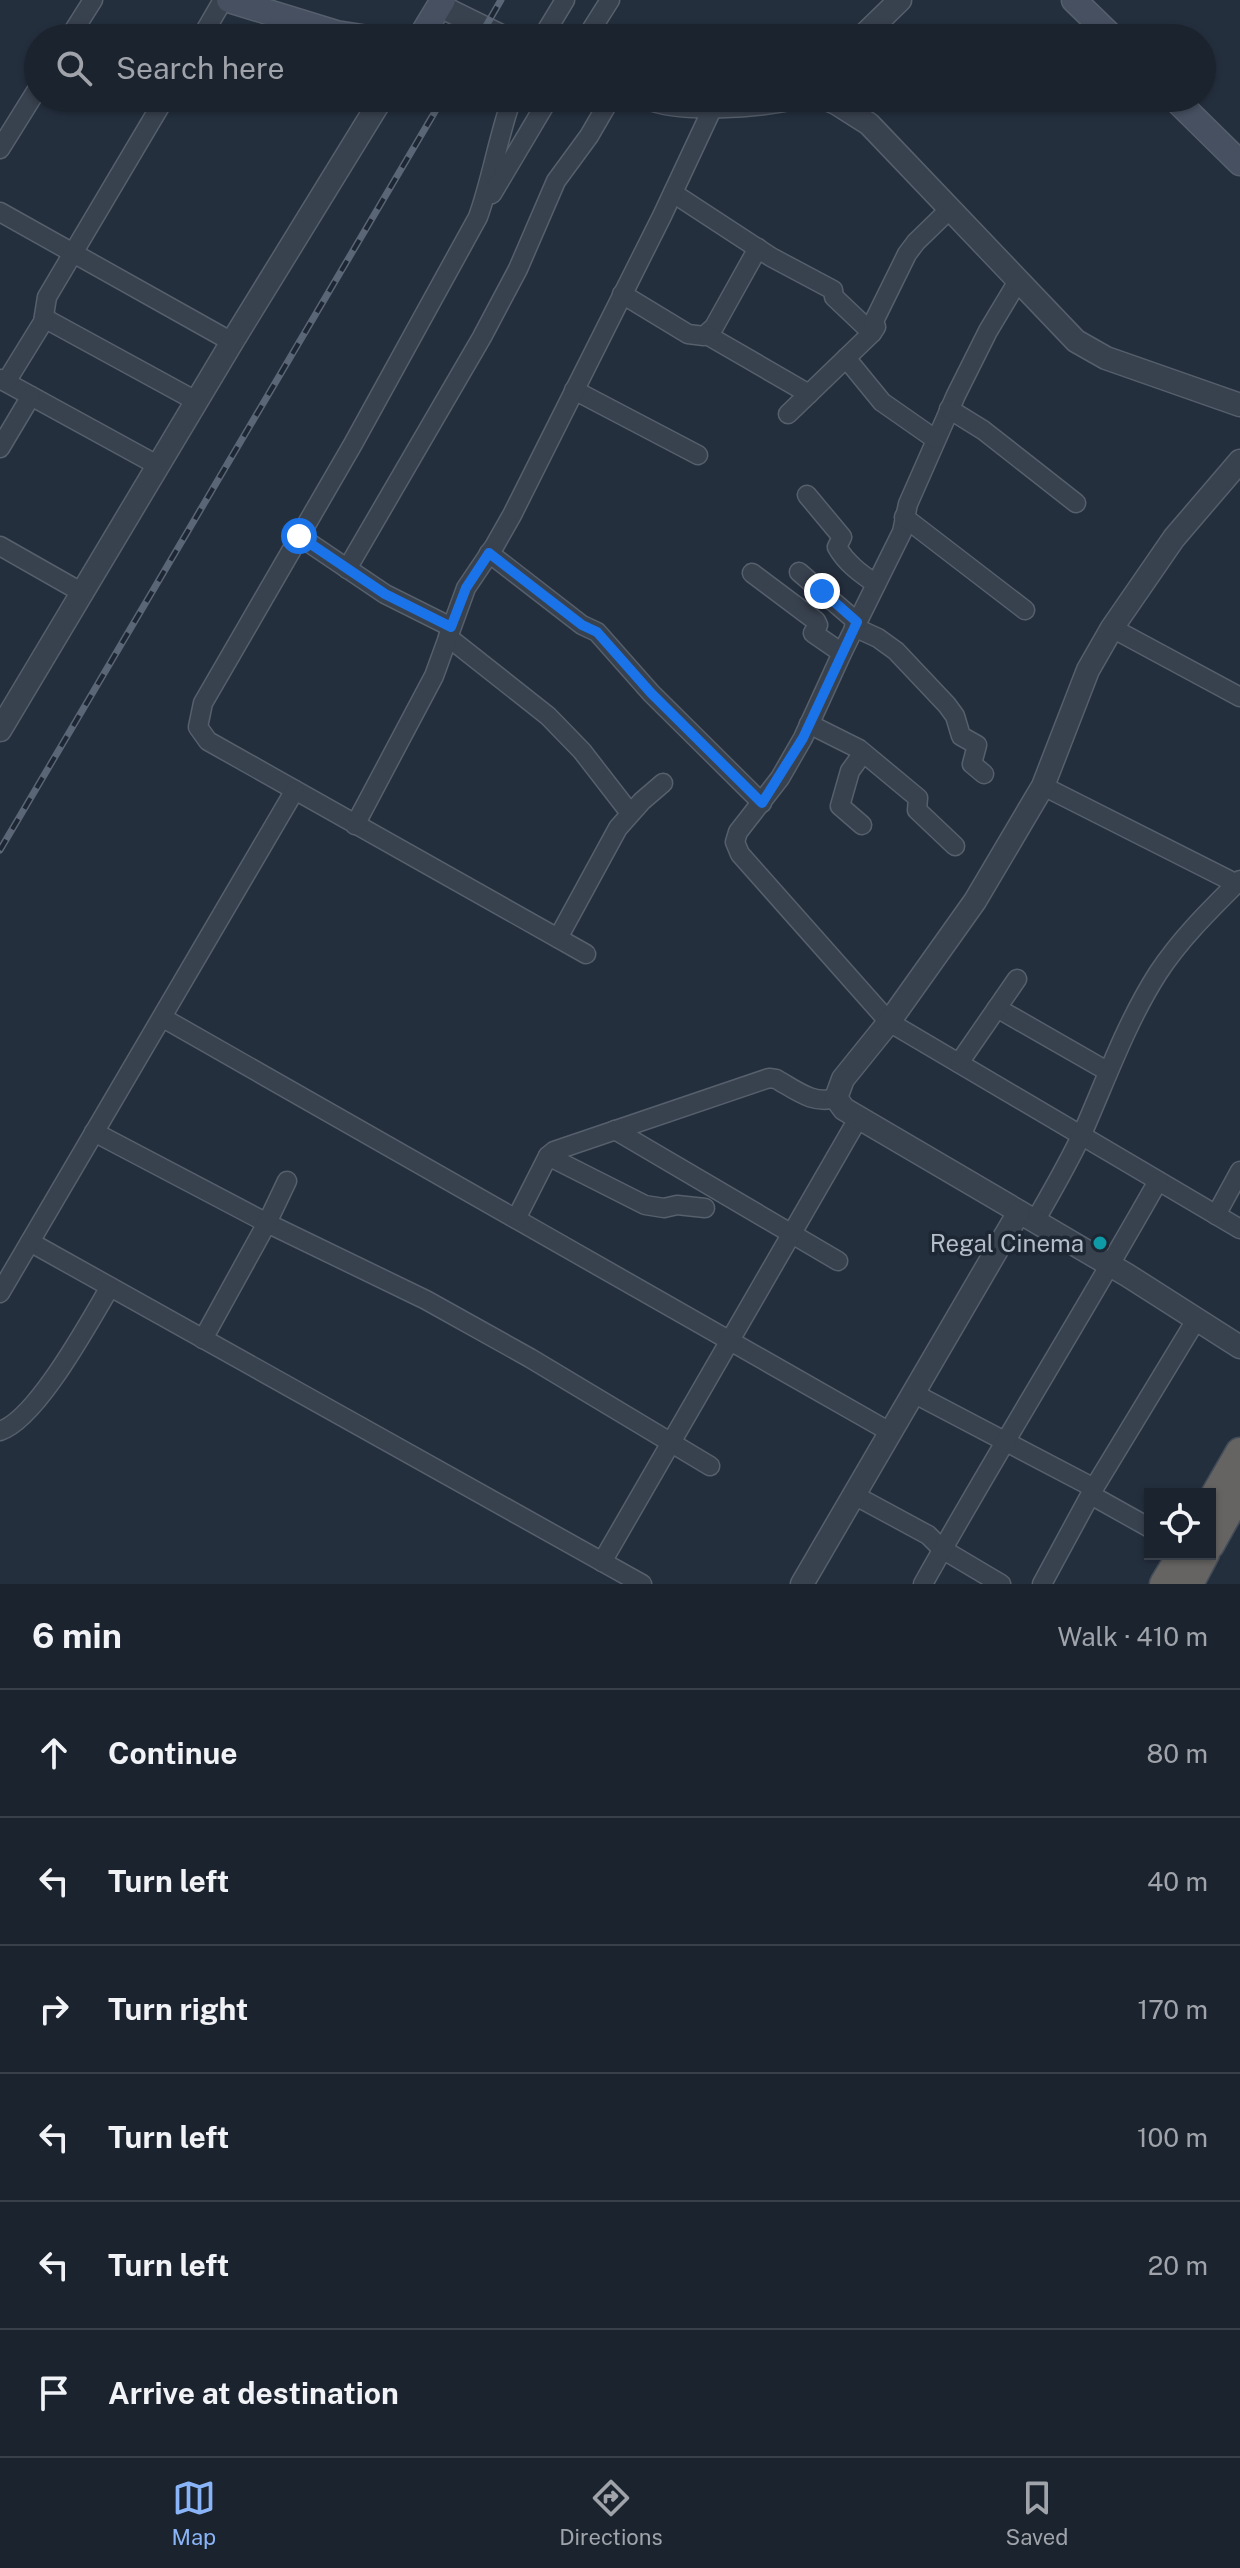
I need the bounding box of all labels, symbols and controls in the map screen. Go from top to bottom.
search box [24,24,1216,112]
icon: search [52,46,96,90]
text: Search here [116,50,284,86]
route start [281,518,317,554]
route end [804,573,840,609]
place label: Regal Cinema [930,1229,1084,1257]
marker: Regal Cinema [1091,1234,1109,1252]
map controls [1144,1488,1216,1560]
button: locate [1144,1488,1216,1560]
text: 6 min [32,1616,122,1656]
text: Walk · 410 m [1058,1621,1208,1652]
icon: ahead [32,1731,76,1775]
text: Continue [108,1735,238,1771]
text: 80 m [1147,1738,1208,1769]
icon: left [32,1859,76,1903]
text: Turn left [108,1863,229,1899]
text: 40 m [1147,1866,1208,1897]
icon: right [32,1987,76,2031]
text: Turn right [108,1991,248,2027]
text: 170 m [1138,1994,1208,2025]
icon: left [32,2115,76,2159]
text: Turn left [108,2119,229,2155]
text: 100 m [1137,2122,1208,2153]
icon: left [32,2243,76,2287]
text: Turn left [108,2247,229,2283]
text: 20 m [1148,2250,1208,2281]
icon: arrive [32,2371,76,2415]
text: Arrive at destination [108,2375,399,2411]
tab: Map [172,2476,216,2550]
tab: Directions [559,2476,663,2550]
tab: Saved [1006,2476,1068,2550]

